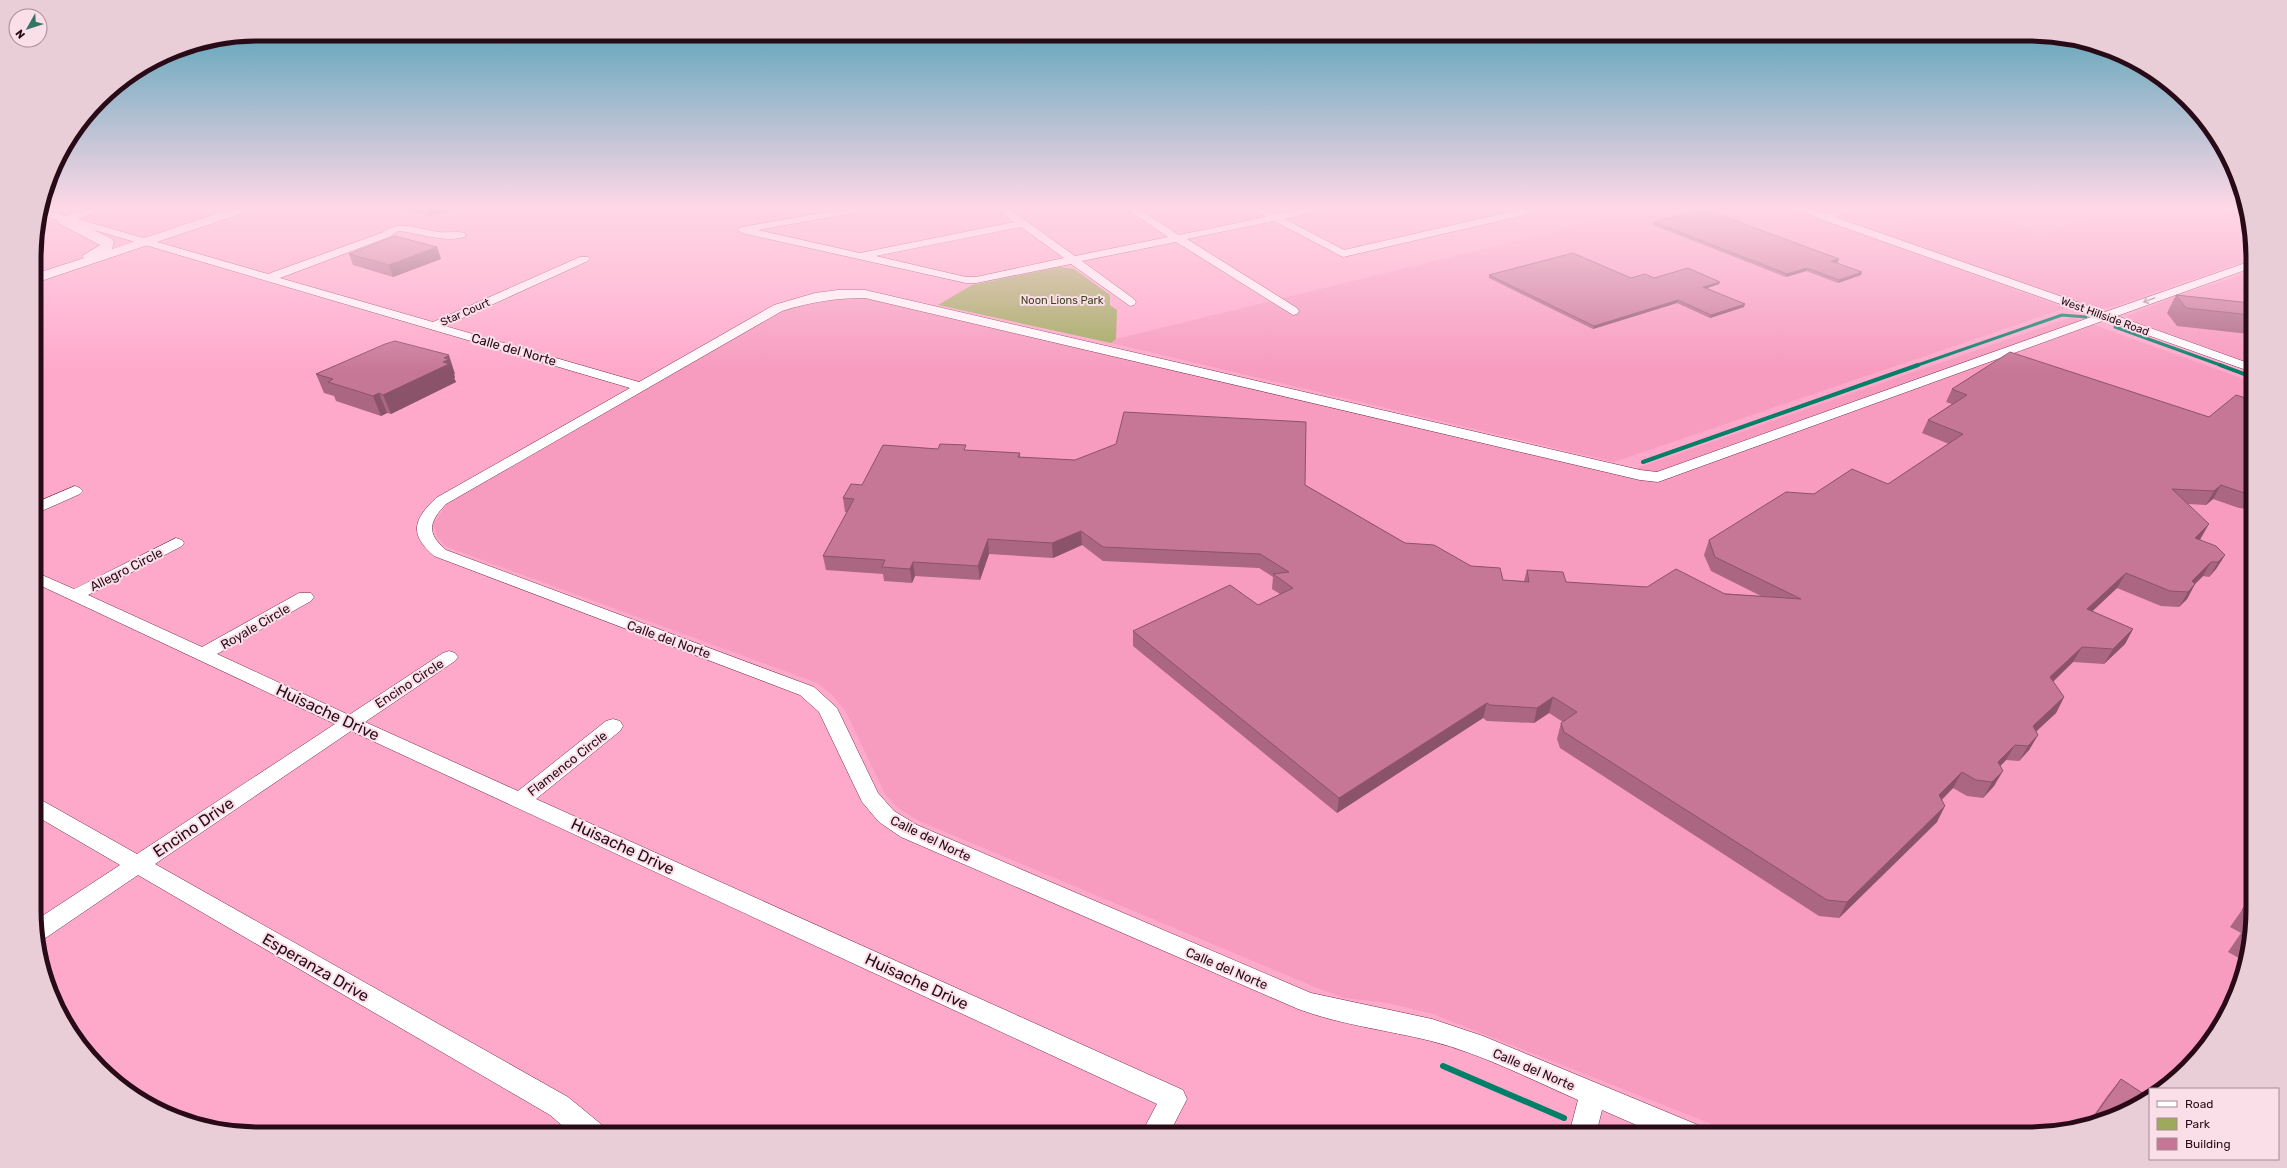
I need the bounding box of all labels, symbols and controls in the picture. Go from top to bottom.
north arrow [8,8,48,48]
text: N [13,27,28,41]
park label: Noon Lions Park [1021,294,1104,307]
street label: West Hillside Road [2059,294,2151,338]
street label: Star Court [439,296,492,329]
one-way arrow [2143,297,2155,305]
street label: Calle del Norte [470,330,558,369]
street label: Allegro Circle [87,545,166,595]
street label: Royale Circle [218,601,293,652]
street label: Calle del Norte [625,617,713,662]
street label: Encino Circle [372,656,446,711]
street label: Huisache Drive [273,680,383,745]
street label: Flamenco Circle [525,728,610,799]
street label: Encino Drive [149,793,237,861]
street label: Calle del Norte [888,812,974,864]
street label: Huisache Drive [568,814,678,879]
street label: Esperanza Drive [259,929,373,1006]
street label: Calle del Norte [1183,944,1270,993]
street label: Huisache Drive [862,949,972,1014]
street label: Calle del Norte [1490,1045,1577,1094]
legend [2149,1088,2279,1160]
text: Road [2185,1097,2213,1111]
text: Park [2185,1117,2211,1131]
text: Building [2185,1137,2231,1151]

